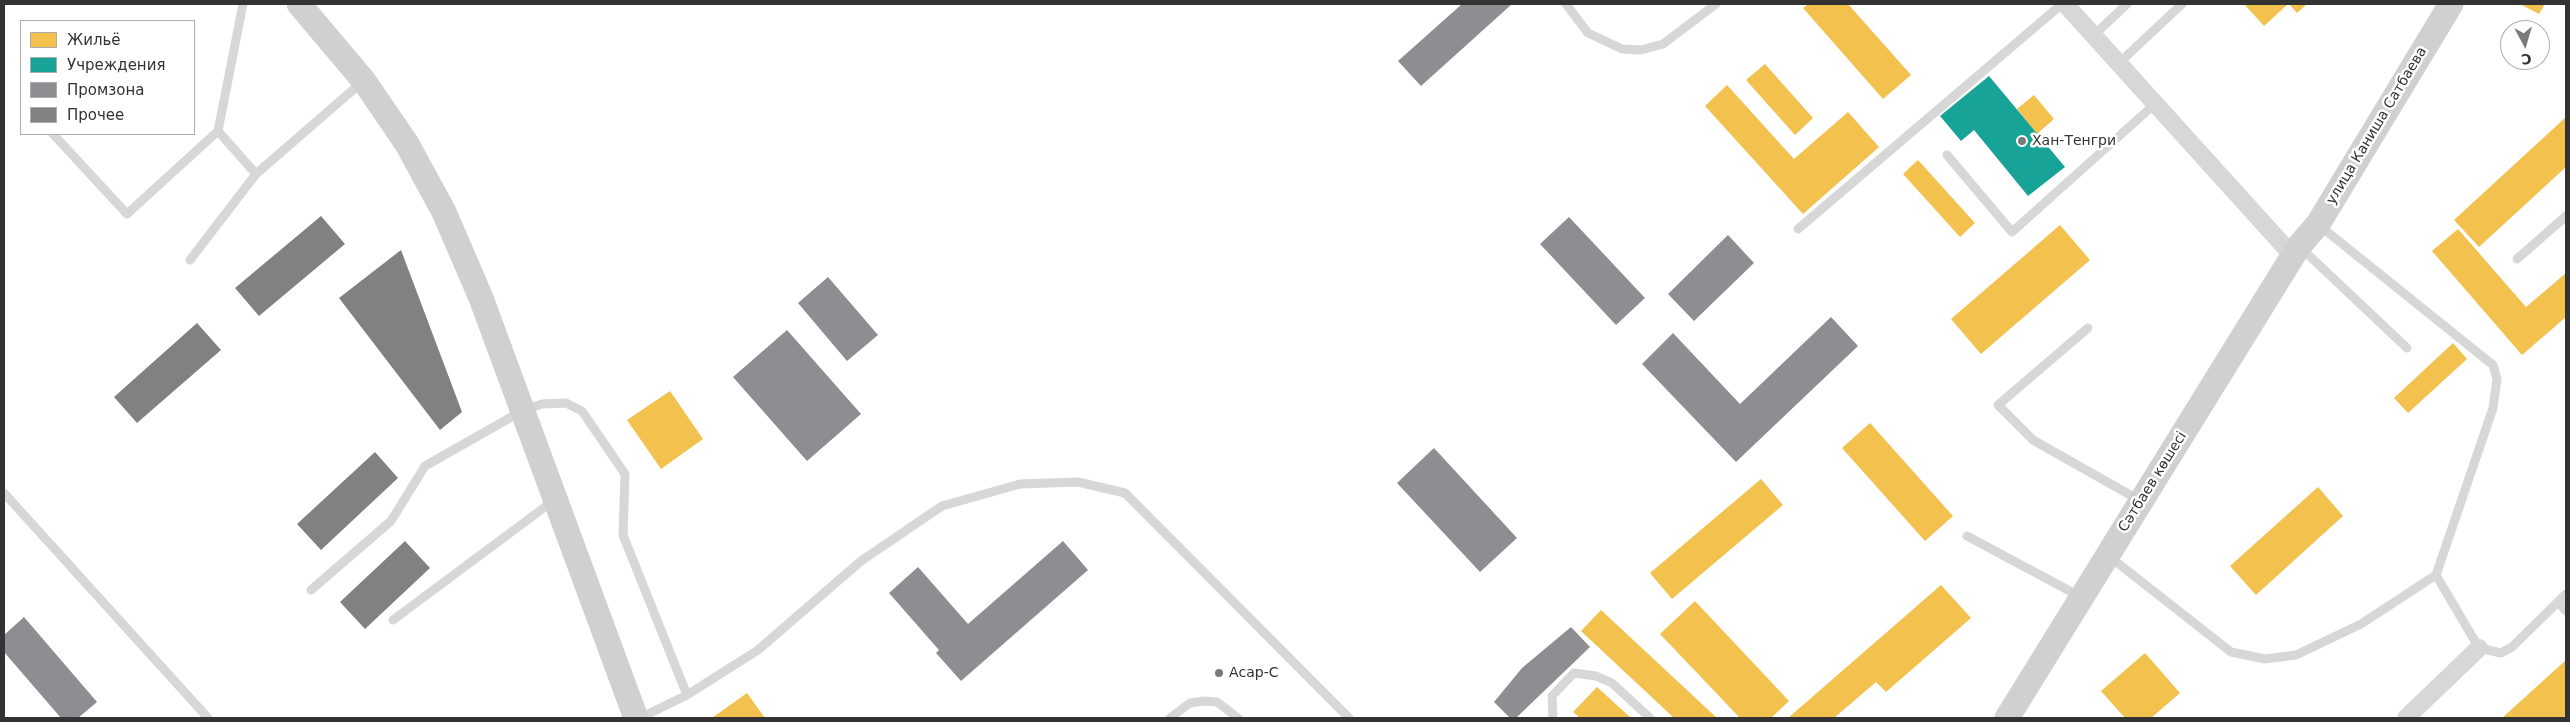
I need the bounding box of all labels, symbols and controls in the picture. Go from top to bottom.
legend [20,20,195,135]
north arrow [2500,20,2550,70]
text: Жильё [67,31,121,49]
street label: улица Каниша Сатбаева [2323,44,2431,208]
text: С [2521,50,2532,67]
text: Учреждения [67,56,165,74]
text: Промзона [67,81,144,99]
text: Прочее [67,106,124,124]
place label: Хан-Тенгри [2032,133,2116,149]
marker: Хан-Тенгри [2016,135,2028,147]
street label: Сәтбаев көшесі [2115,429,2191,535]
place label: Асар-С [1229,665,1279,681]
marker: Асар-С [1213,667,1225,679]

